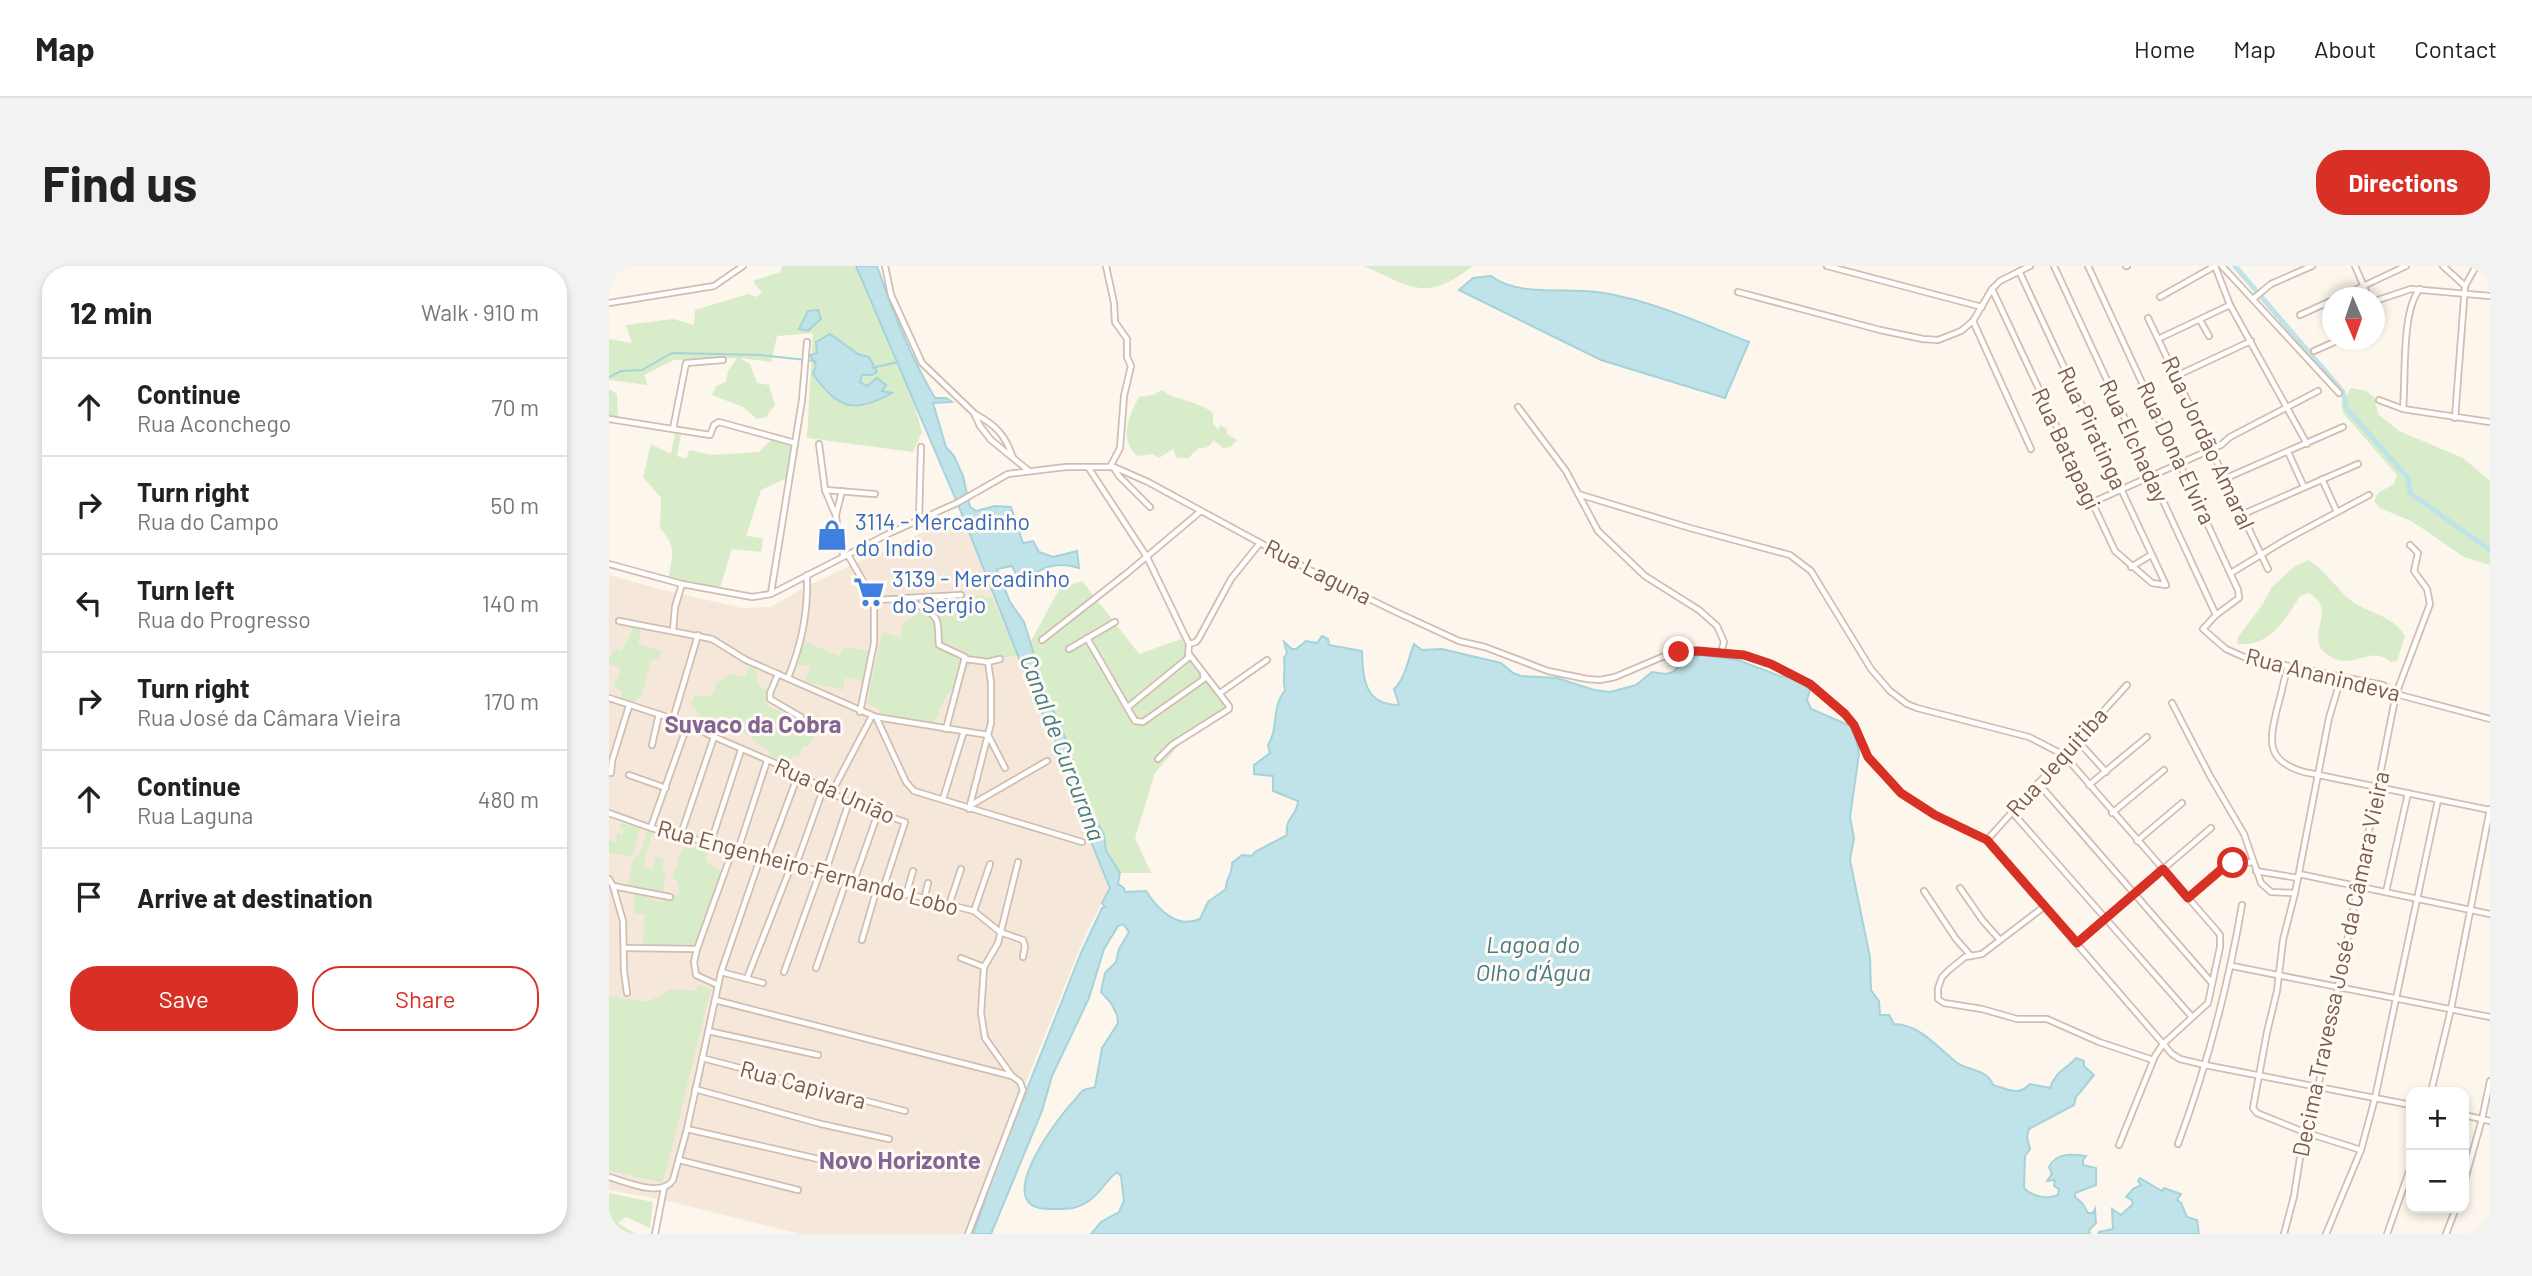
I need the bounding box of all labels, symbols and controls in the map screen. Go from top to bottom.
text: Map [35,28,95,68]
text: Home [2134,34,2195,63]
text: Map [2233,34,2276,63]
text: About [2314,34,2376,63]
text: Contact [2414,34,2497,63]
button: Directions [2316,150,2490,215]
text: Find us [42,153,197,212]
north arrow [2322,287,2385,350]
text: 12 min [70,294,153,330]
text: Walk · 910 m [421,298,539,326]
street label: Rua Jordão Amaral [2156,351,2261,534]
street label: Rua Piratinga [2052,361,2134,494]
street label: Rua Elchaday [2094,374,2176,507]
street label: Rua Dona Elvira [2132,377,2222,528]
text: Continue [137,378,241,409]
street label: Rua Batapagi [2026,383,2107,514]
icon: ahead [70,388,108,426]
text: 70 m [492,393,539,421]
text: Rua Aconchego [137,409,291,437]
text: Turn right [137,476,250,507]
icon: right [70,486,108,524]
text: 50 m [491,491,539,519]
text: Rua do Campo [137,507,279,535]
place label: 3114 - Mercadinho do Indio [855,507,1030,561]
shop icon: 3114 - Mercadinho do Indio [815,518,849,552]
street label: Rua Laguna [1260,532,1377,610]
place label: 3139 - Mercadinho do Sergio [892,564,1070,618]
text: Turn left [137,574,235,605]
supermarket icon: 3139 - Mercadinho do Sergio [852,575,886,609]
icon: left [70,584,108,622]
text: 140 m [482,589,539,617]
text: Rua do Progresso [137,605,311,633]
route end [1663,636,1694,667]
street label: Rua Ananindeva [2243,641,2403,707]
water label: Canal de Curcurana [1015,650,1112,845]
text: Turn right [137,672,250,703]
icon: right [70,682,108,720]
text: 170 m [483,687,539,715]
street label: Rua Jequitiba [2000,701,2113,822]
text: Rua José da Câmara Vieira [137,703,401,731]
district label: Suvaco da Cobra [664,709,842,738]
street label: Rua da União [771,751,900,829]
street label: Decima Travessa José da Câmara Vieira [2285,768,2395,1159]
text: Continue [137,770,241,801]
icon: ahead [70,780,108,818]
text: 480 m [478,785,539,813]
text: Rua Laguna [137,801,253,829]
street label: Rua Engenheiro Fernando Lobo [654,813,962,921]
route start [2217,847,2248,878]
icon: arrive [70,878,108,916]
text: Arrive at destination [137,882,373,913]
water label: Lagoa do Olho d'Água [1475,929,1591,986]
button: Save [70,966,298,1031]
button: Share [312,966,539,1031]
street label: Rua Capivara [737,1054,869,1114]
map controls [2406,1087,2469,1213]
button: + [2406,1087,2469,1150]
district label: Novo Horizonte [819,1145,981,1174]
button: − [2406,1150,2469,1213]

